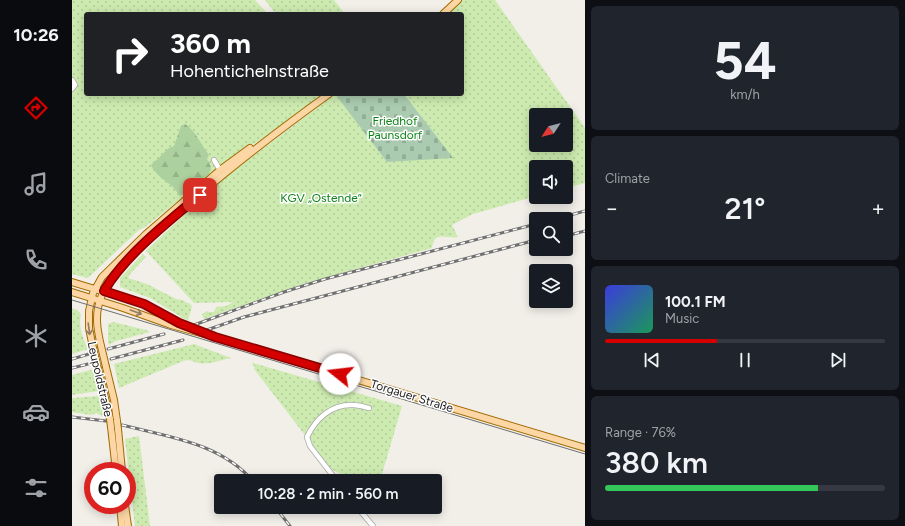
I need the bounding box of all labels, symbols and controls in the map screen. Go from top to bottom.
text: 10:26 [13,24,59,46]
text: 360 m [170,26,251,60]
icon: right [104,28,156,80]
text: 54 [713,30,777,92]
text: Hohentichelnstraße [170,60,329,82]
text: km/h [730,87,760,102]
icon: directions [22,94,50,122]
north arrow [529,108,573,152]
map controls [529,108,573,308]
park label: Friedhof Paunsdorf [368,114,423,142]
button: sound [529,160,573,204]
icon: music [22,170,50,198]
text: Climate [605,171,650,186]
pin [183,178,217,212]
icon: arrive [189,184,211,206]
text: 21° [725,190,765,227]
park label: KGV „Ostende“ [280,191,362,205]
text: − [605,195,619,222]
text: + [871,195,885,222]
button: search [529,212,573,256]
icon: phone [22,246,50,274]
button: layers [529,264,573,308]
text: 100.1 FM [665,293,726,311]
one-way arrow [129,309,141,317]
text: Music [665,311,699,326]
icon: climate [22,322,50,350]
one-way arrow [85,322,93,335]
street label: Leupoldstraße [85,340,116,418]
icon: previous [641,349,663,371]
icon: pause [734,349,756,371]
icon: next [827,349,849,371]
position arrow [319,353,361,395]
street label: Torgauer Straße [369,377,455,415]
icon: car [22,398,50,426]
text: Range · 76% [605,425,676,440]
text: 380 km [605,444,708,481]
speed limit sign: 60 [84,462,136,514]
icon: filters [22,474,50,502]
text: 10:28 · 2 min · 560 m [257,485,399,503]

